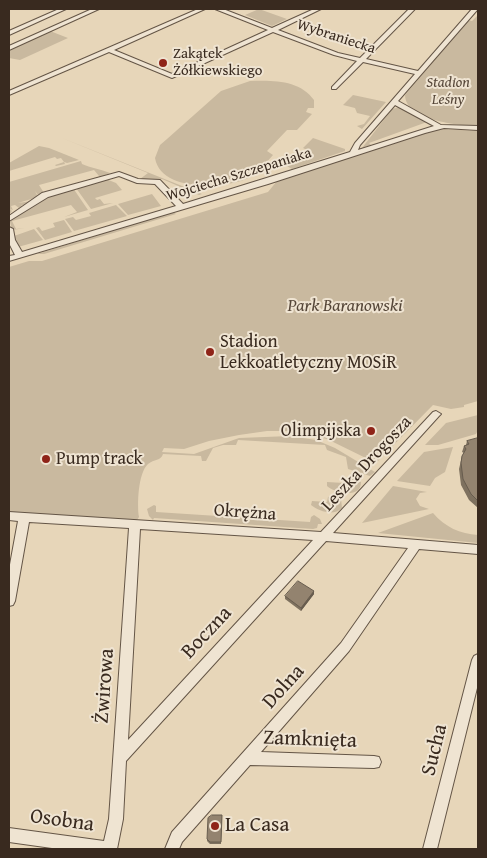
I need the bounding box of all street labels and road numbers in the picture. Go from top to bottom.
street label: Wybraniecka [294,16,378,58]
street label: Wojciecha Szczepaniaka [164,144,314,206]
street label: Leszka Drogosza [317,412,417,516]
street label: Okrężna [213,500,277,526]
street label: Boczna [176,601,238,665]
street label: Żwirowa [90,648,120,724]
street label: Dolna [258,660,310,714]
street label: Sucha [416,722,454,778]
street label: Zamknięta [263,726,357,754]
street label: Osobna [28,804,96,838]

